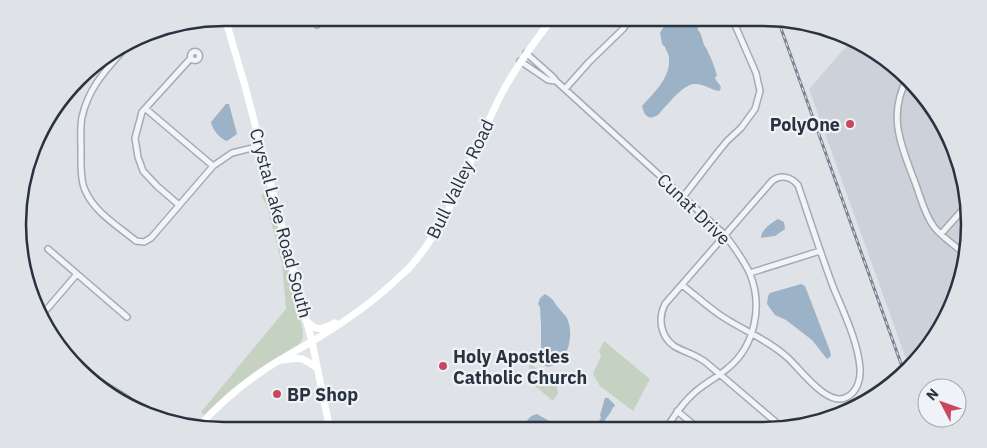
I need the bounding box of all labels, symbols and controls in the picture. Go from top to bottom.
place label: PolyOne [770,113,840,136]
street label: Bull Valley Road [421,116,499,242]
marker: PolyOne [844,118,856,130]
street label: Crystal Lake Road South [245,126,317,320]
street label: Cunat Drive [652,168,736,250]
place label: Holy Apostles Catholic Church [453,345,587,389]
marker: Holy Apostles Catholic Church [437,360,449,372]
north arrow [917,378,967,428]
place label: BP Shop [287,383,358,406]
text: N [922,385,942,404]
marker: BP Shop [271,388,283,400]

